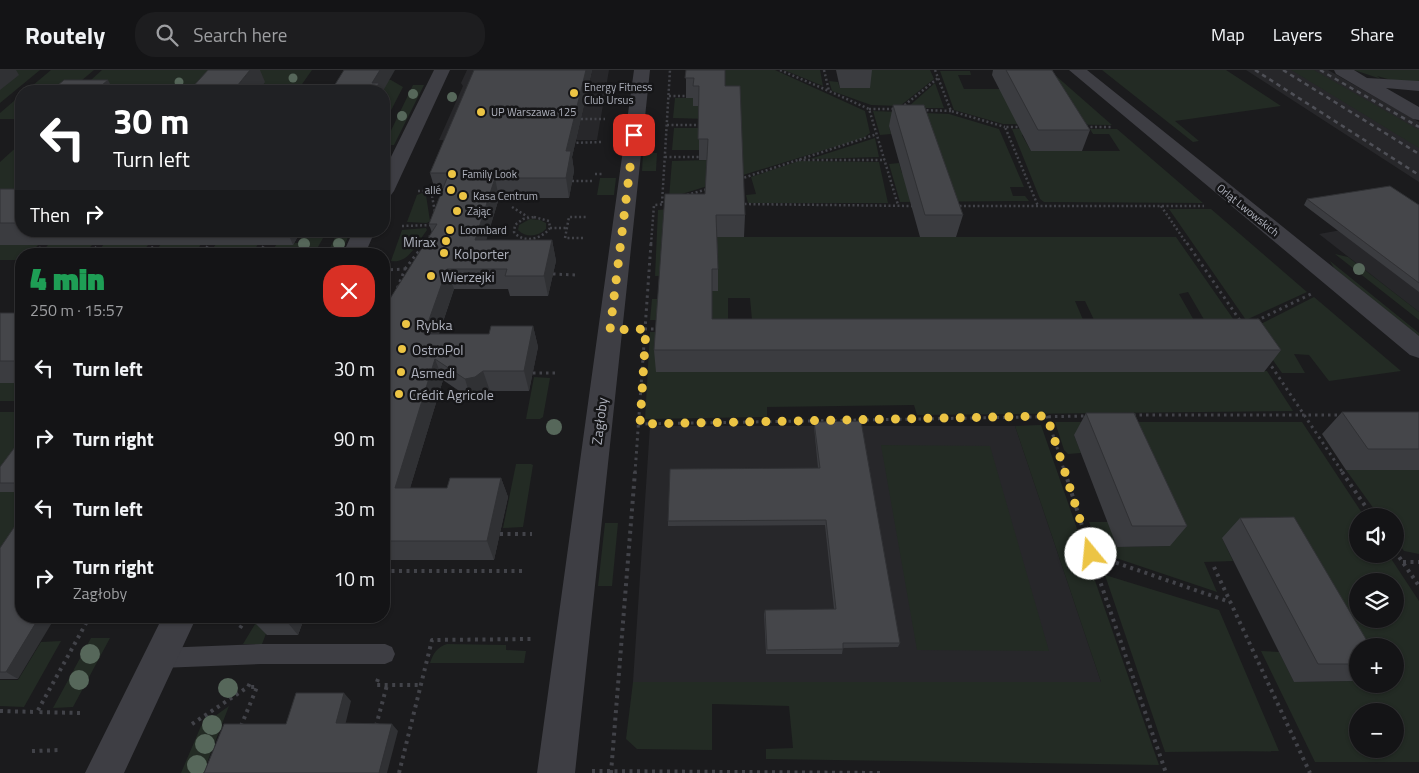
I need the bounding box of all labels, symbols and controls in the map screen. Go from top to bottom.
search box [135,12,485,57]
text: Routely [25,17,105,53]
text: Search here [193,20,287,49]
icon: search [153,21,181,49]
text: Map [1211,21,1245,48]
text: Layers [1273,21,1322,48]
text: Share [1350,21,1394,48]
place label: Energy Fitness Club Ursus [584,79,652,108]
marker: Energy Fitness Club Ursus [568,87,580,99]
text: 30 m [113,94,189,148]
place label: UP Warszawa 125 [491,104,576,120]
icon: left [30,105,95,170]
marker: UP Warszawa 125 [475,106,487,118]
pin [613,114,655,156]
icon: arrive [620,121,648,149]
text: Turn left [113,142,190,176]
place label: Family Look [462,166,518,182]
marker: Family Look [446,168,458,180]
street label: Orląt Lwowskich [1213,180,1283,240]
place label: allé [425,182,441,198]
marker: allé [445,184,457,196]
place label: Kasa Centrum [473,188,538,204]
marker: Kasa Centrum [457,190,469,202]
text: Then [30,200,70,229]
icon: right [80,200,108,228]
place label: Zając [467,203,491,219]
marker: Zając [451,205,463,217]
place label: Loombard [460,222,507,238]
marker: Loombard [444,224,456,236]
place label: Mirax [403,231,437,252]
marker: Mirax [440,235,452,247]
place label: Kolporter [454,243,509,264]
marker: Kolporter [438,247,450,259]
text: 4 min [30,256,105,302]
button: close [323,265,375,317]
place label: Wierzejki [441,266,495,287]
marker: Wierzejki [425,270,437,282]
text: 250 m · 15:57 [30,298,124,322]
place label: Rybka [416,314,452,335]
marker: Rybka [400,318,412,330]
place label: OstroPol [412,339,464,360]
marker: OstroPol [396,343,408,355]
icon: left [30,354,58,382]
text: Turn left [73,354,143,383]
text: 30 m [334,354,375,383]
place label: Asmedi [411,362,455,383]
marker: Asmedi [395,366,407,378]
place label: Crédit Agricole [409,384,494,405]
marker: Crédit Agricole [393,388,405,400]
street label: Zagłoby [586,396,612,446]
icon: right [30,424,58,452]
text: Turn right [73,424,154,453]
text: 90 m [334,424,375,453]
icon: left [30,494,58,522]
text: Turn left [73,494,143,523]
text: 30 m [334,494,375,523]
map controls [1349,508,1404,758]
button: sound [1349,508,1404,563]
position arrow [1064,527,1116,579]
text: Turn right [73,552,154,581]
icon: right [30,564,58,592]
text: 10 m [334,564,375,593]
button: layers [1349,573,1404,628]
text: Zagłoby [73,581,127,605]
button: + [1349,638,1404,693]
button: − [1349,703,1404,758]

